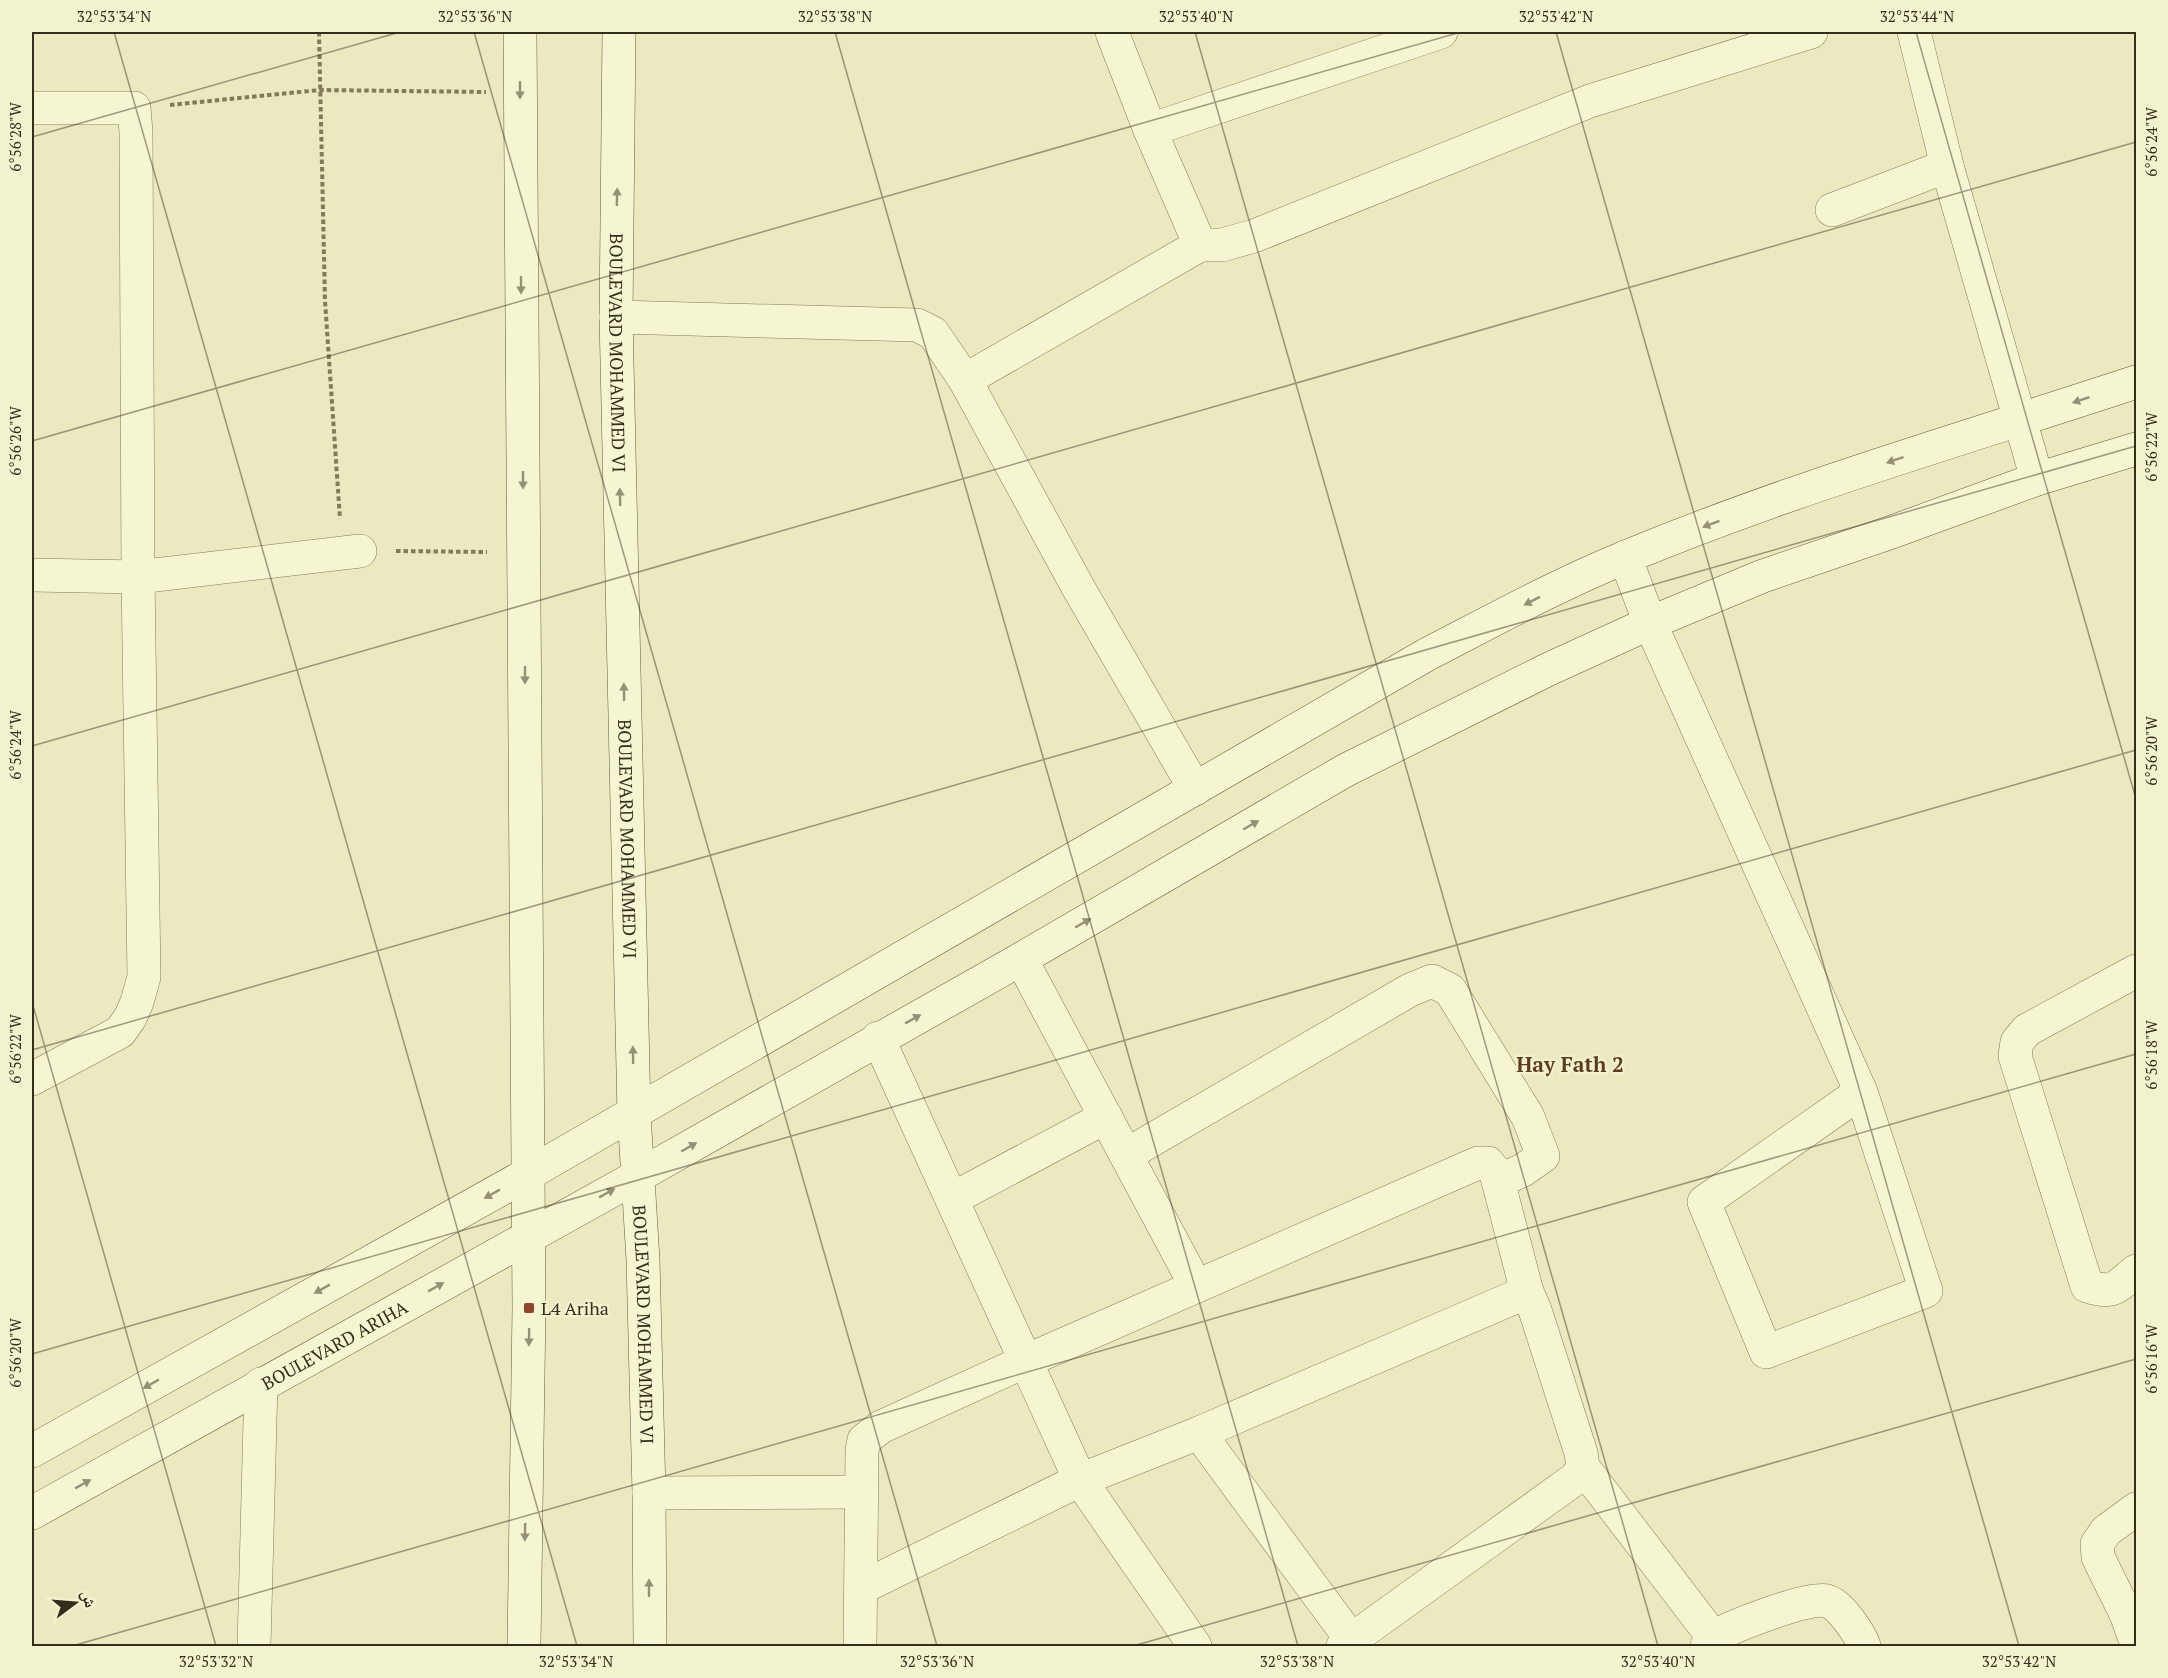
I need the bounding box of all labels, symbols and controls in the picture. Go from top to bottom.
text: 32°53'34"N [77,6,151,26]
text: 32°53'36"N [438,6,512,26]
text: 32°53'38"N [798,6,872,26]
text: 32°53'40"N [1159,6,1233,26]
text: 32°53'42"N [1519,6,1593,26]
text: 32°53'44"N [1880,6,1954,26]
one-way arrow [515,80,525,99]
text: 6°56'28"W [5,101,25,172]
text: 6°56'24"W [2141,106,2161,177]
one-way arrow [612,188,622,207]
street label: BOULEVARD MOHAMMED VI [604,233,632,473]
one-way arrow [517,275,526,294]
one-way arrow [2072,396,2090,405]
text: 6°56'26"W [5,405,25,476]
text: 6°56'22"W [2141,411,2161,482]
one-way arrow [1886,456,1904,465]
one-way arrow [518,470,528,489]
one-way arrow [615,488,625,507]
one-way arrow [1702,520,1720,530]
one-way arrow [1524,596,1541,606]
one-way arrow [520,665,529,684]
one-way arrow [620,683,629,702]
text: 6°56'24"W [5,709,25,780]
text: 6°56'20"W [2141,715,2161,786]
street label: BOULEVARD MOHAMMED VI [613,719,642,959]
one-way arrow [1243,820,1260,830]
one-way arrow [1075,918,1092,928]
text: 6°56'22"W [5,1013,25,1084]
one-way arrow [905,1014,922,1024]
text: 6°56'18"W [2141,1019,2161,1090]
one-way arrow [628,1046,638,1065]
district label: Hay Fath 2 [1516,1050,1624,1078]
one-way arrow [681,1141,697,1152]
one-way arrow [599,1188,616,1198]
one-way arrow [483,1189,500,1199]
street label: BOULEVARD MOHAMMED VI [628,1204,660,1445]
one-way arrow [428,1282,445,1292]
one-way arrow [313,1284,330,1294]
street label: BOULEVARD ARIHA [257,1294,412,1395]
place label: L4 Ariha [541,1296,609,1320]
marker: L4 Ariha [522,1301,536,1315]
text: 6°56'20"W [5,1317,25,1388]
text: 6°56'16"W [2141,1323,2161,1394]
one-way arrow [524,1327,534,1346]
one-way arrow [143,1379,160,1389]
one-way arrow [74,1479,91,1489]
one-way arrow [521,1522,530,1541]
north arrow [45,1573,105,1633]
one-way arrow [644,1579,654,1598]
text: ش [77,1588,102,1610]
text: 32°53'32"N [179,1651,253,1671]
text: 32°53'34"N [539,1651,613,1671]
text: 32°53'36"N [900,1651,974,1671]
text: 32°53'38"N [1260,1651,1334,1671]
text: 32°53'40"N [1621,1651,1695,1671]
text: 32°53'42"N [1982,1651,2056,1671]

